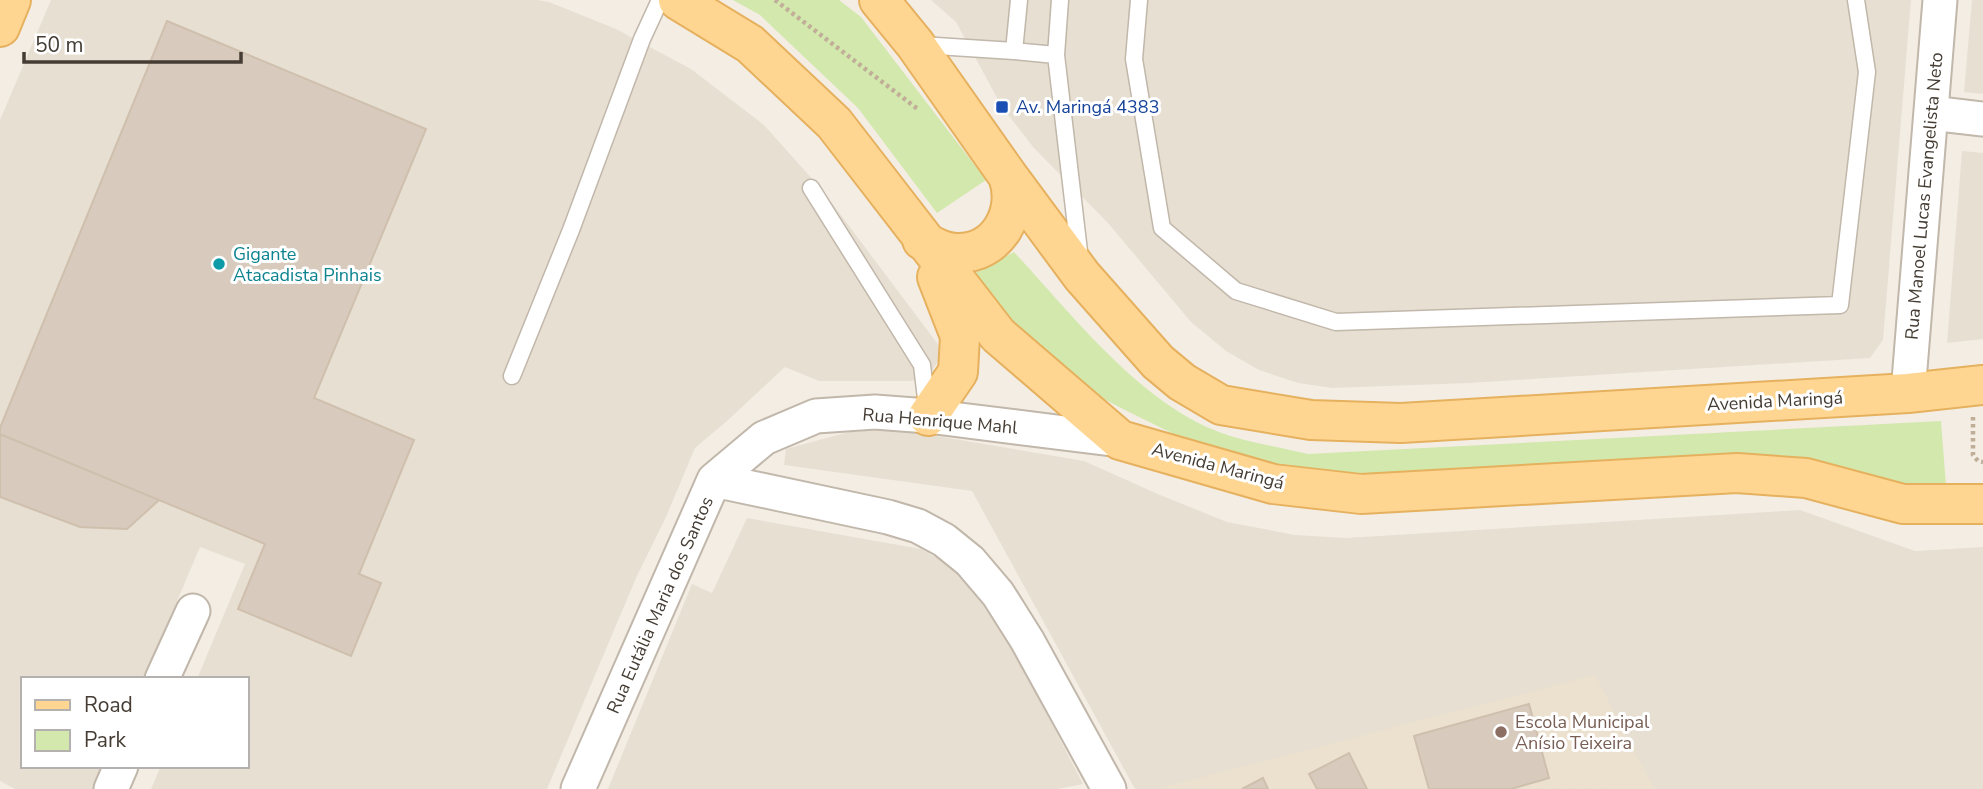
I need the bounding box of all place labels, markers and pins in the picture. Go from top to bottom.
place label: Av. Maringá 4383 [1016,95,1159,119]
marker: Av. Maringá 4383 [994,99,1010,115]
place label: Gigante Atacadista Pinhais [233,242,382,287]
marker: Gigante Atacadista Pinhais [211,256,227,272]
place label: Escola Municipal Anísio Teixeira [1515,710,1650,755]
marker: Escola Municipal Anísio Teixeira [1493,724,1509,740]

